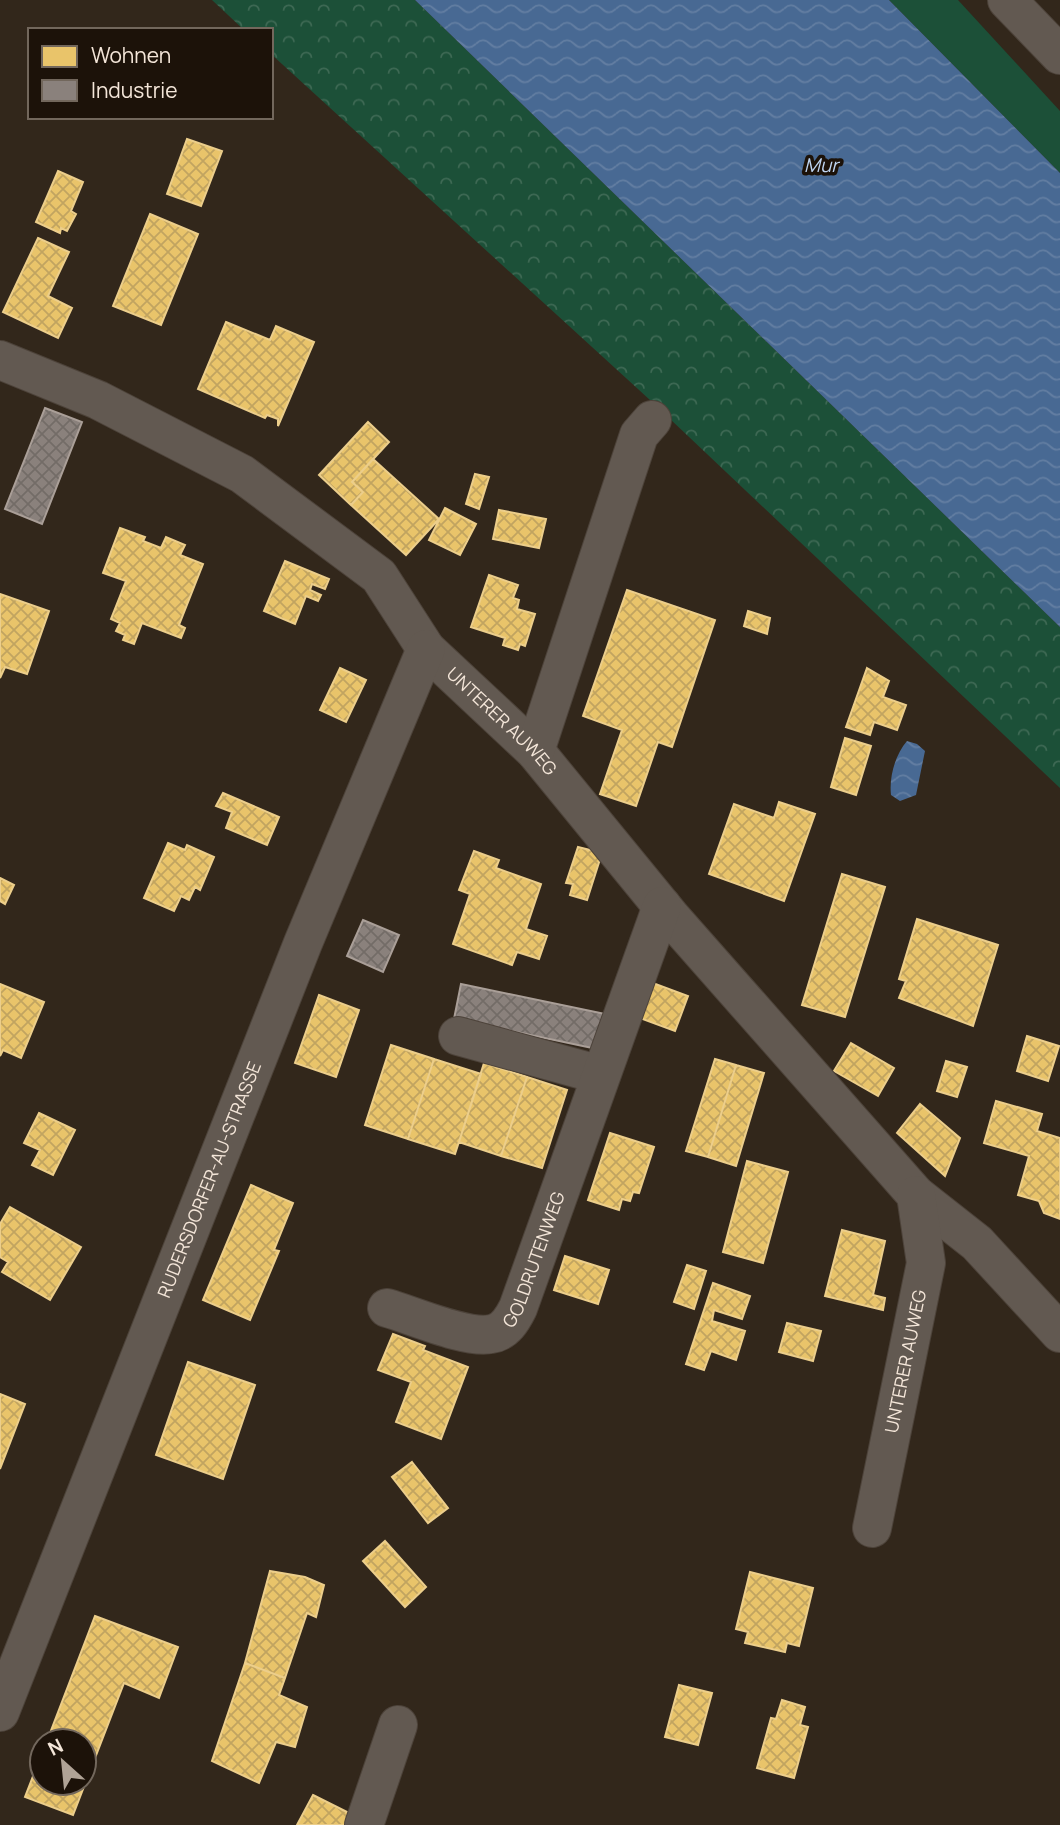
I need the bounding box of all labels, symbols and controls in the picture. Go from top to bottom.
legend [28,28,273,119]
text: Wohnen [91,41,171,69]
text: Industrie [91,76,177,104]
water label: Mur [804,152,840,178]
street label: UNTERER AUWEG [442,661,563,780]
street label: RUDERSDORFER-AU-STRASSE [151,1058,266,1301]
street label: GOLDRUTENWEG [496,1188,570,1332]
street label: UNTERER AUWEG [879,1287,931,1435]
north arrow [28,1727,98,1797]
text: N [43,1732,67,1762]

